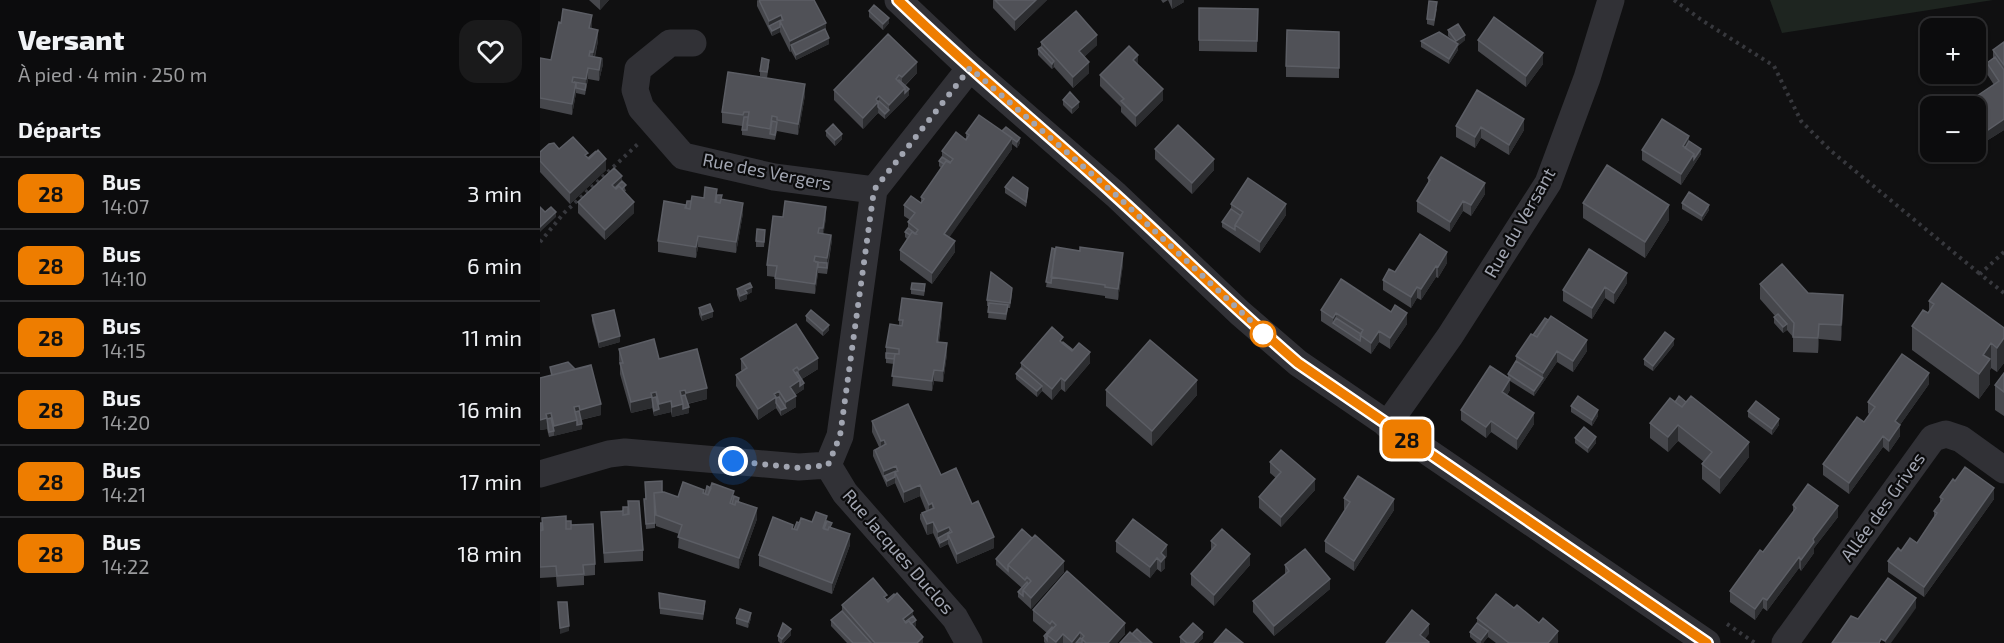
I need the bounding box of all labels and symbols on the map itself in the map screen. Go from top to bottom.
street label: Rue des Vergers [701,148,834,194]
street label: Rue du Versant [1479,164,1559,281]
unlabelled marker [1250,321,1276,347]
line badge: 28 [1380,420,1434,458]
your location [718,446,748,476]
street label: Allée des Grives [1835,448,1929,565]
street label: Rue Jacques Duclos [838,484,959,618]

